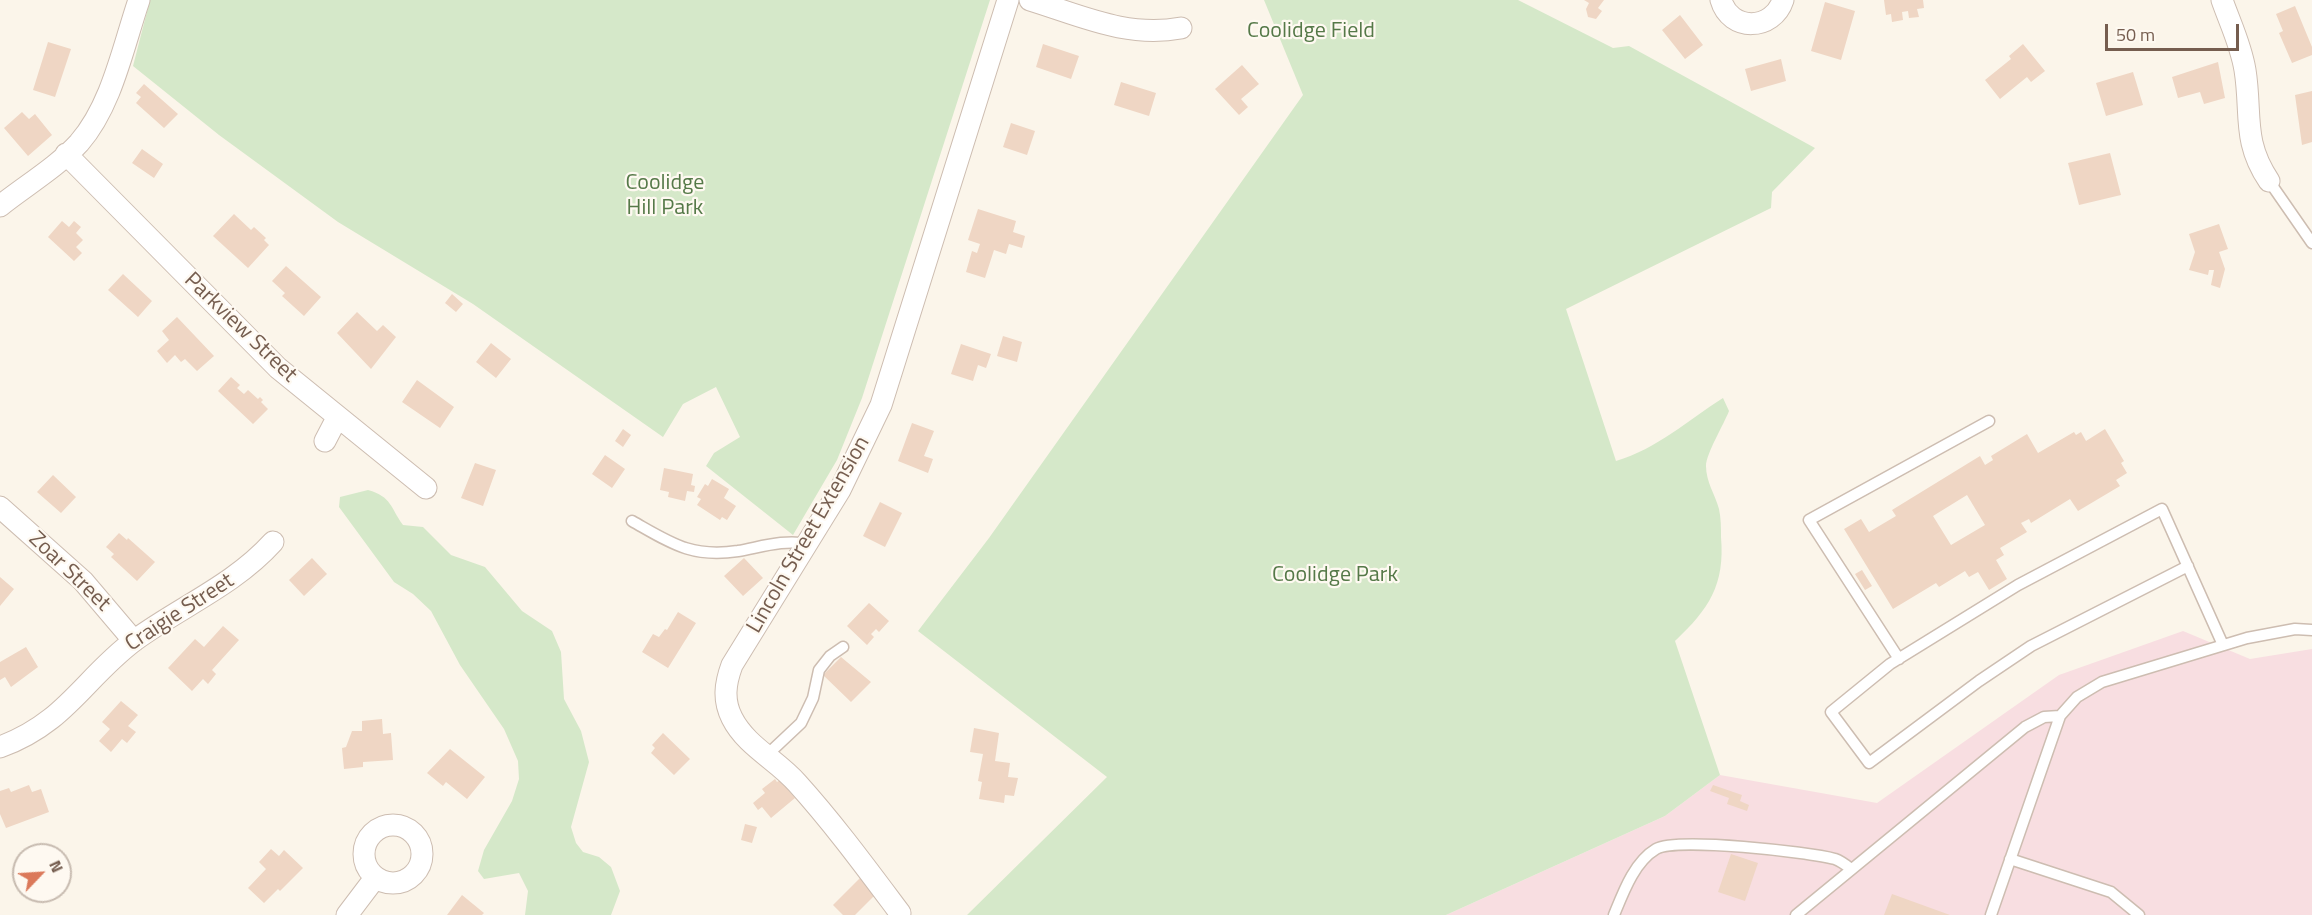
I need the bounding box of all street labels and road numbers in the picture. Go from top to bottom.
street label: Parkview Street [178,268,302,388]
street label: Lincoln Street Extension [742,432,876,638]
street label: Zoar Street [23,527,115,617]
street label: Craigie Street [121,568,239,658]

